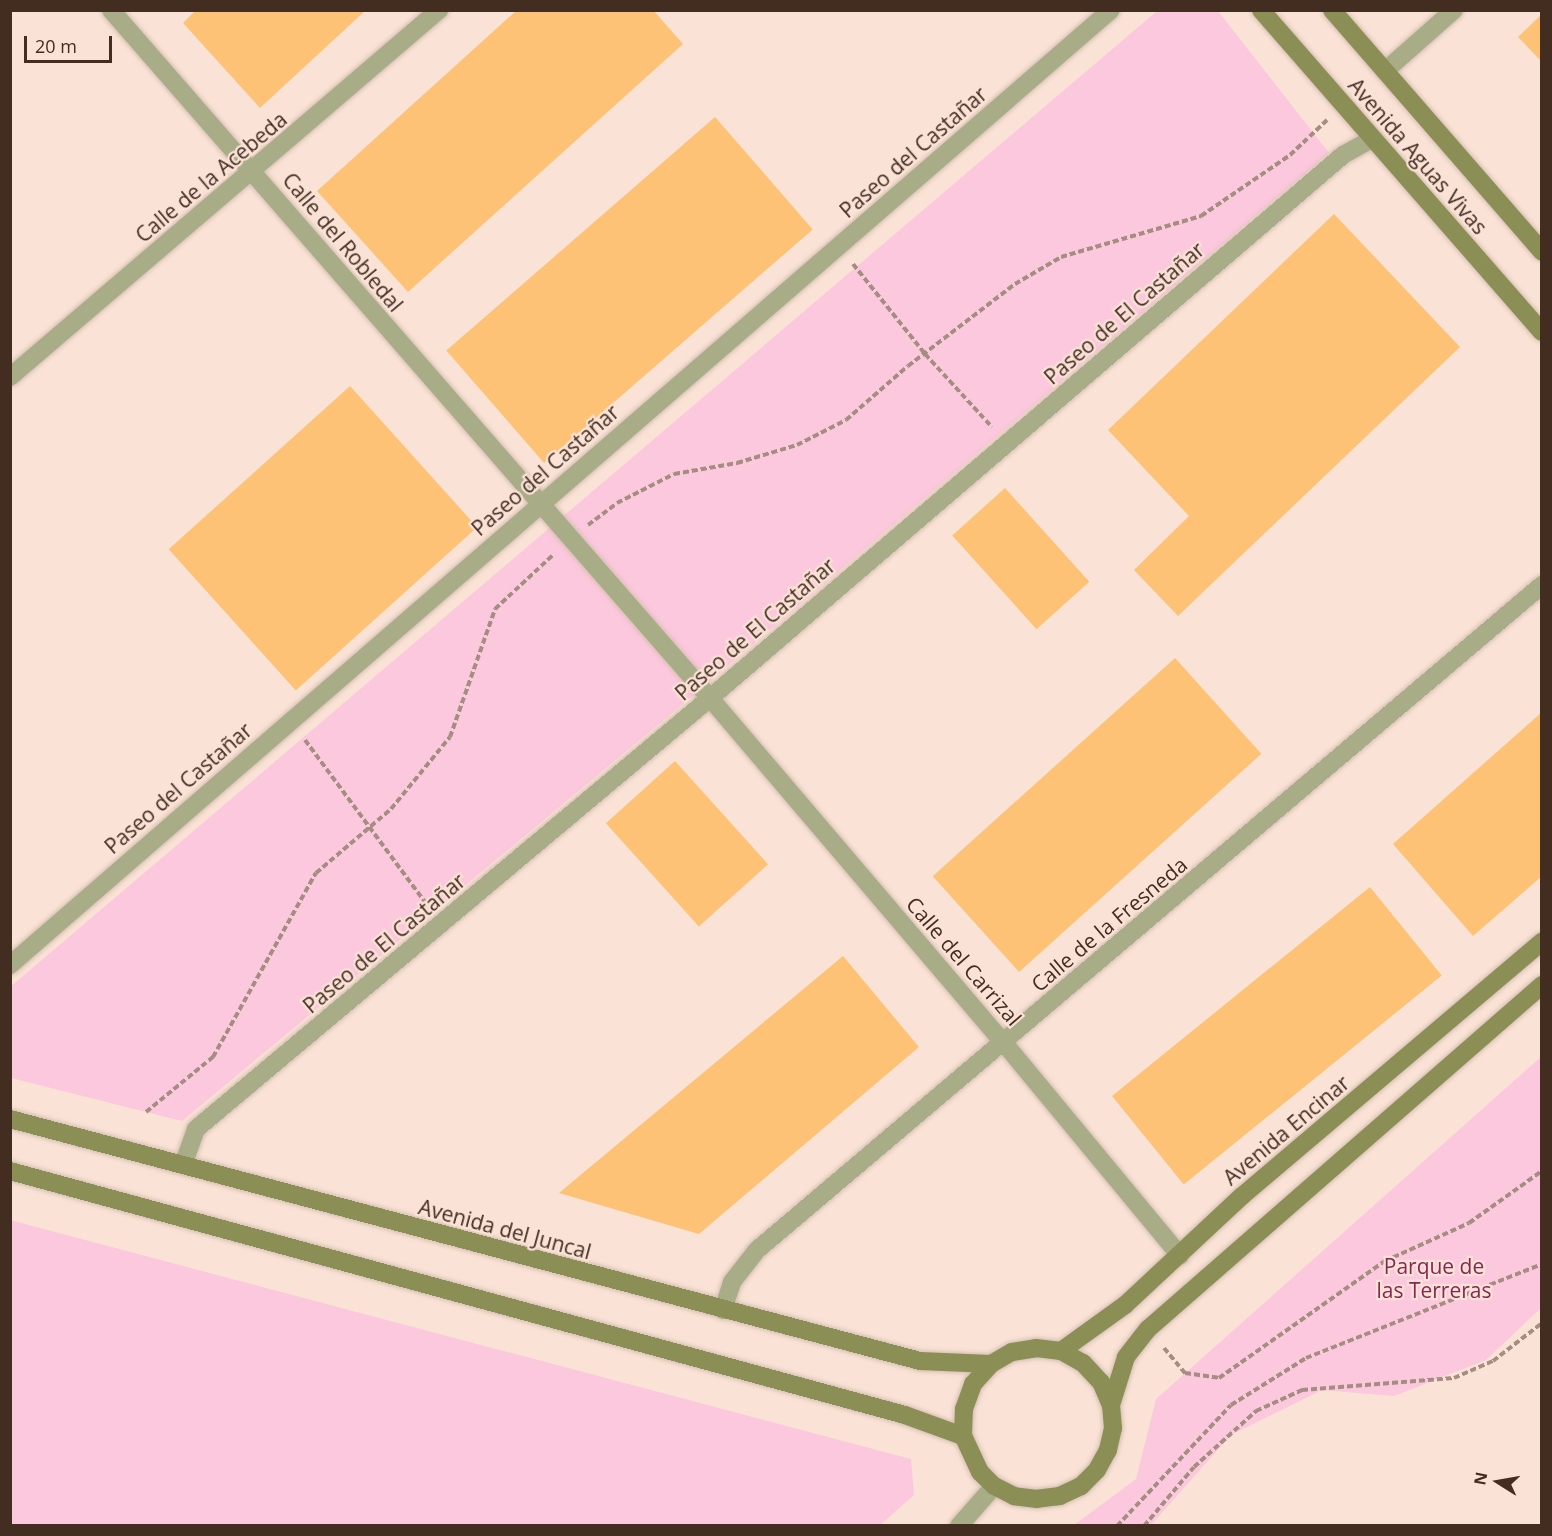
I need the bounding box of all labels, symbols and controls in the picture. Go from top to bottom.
scale bar [27,24,116,62]
text: 20 m [35,34,77,58]
street label: Avenida Aguas Vivas [1343,73,1493,239]
street label: Paseo del Castañar [834,81,992,223]
street label: Calle de la Acebeda [130,106,292,248]
street label: Calle del Robledal [278,167,408,317]
street label: Paseo de El Castañar [1039,237,1209,389]
street label: Paseo del Castañar [466,399,624,541]
street label: Paseo de El Castañar [670,553,840,705]
street label: Paseo del Castañar [99,717,257,859]
street label: Calle de la Fresneda [1026,851,1192,997]
street label: Paseo de El Castañar [298,868,470,1018]
street label: Calle del Carrizal [901,891,1027,1031]
street label: Avenida Encinar [1218,1070,1354,1190]
street label: Avenida del Juncal [416,1194,594,1264]
park label: Parque de las Terreras [1376,1253,1492,1303]
north arrow [1468,1452,1528,1512]
text: N [1468,1470,1492,1487]

